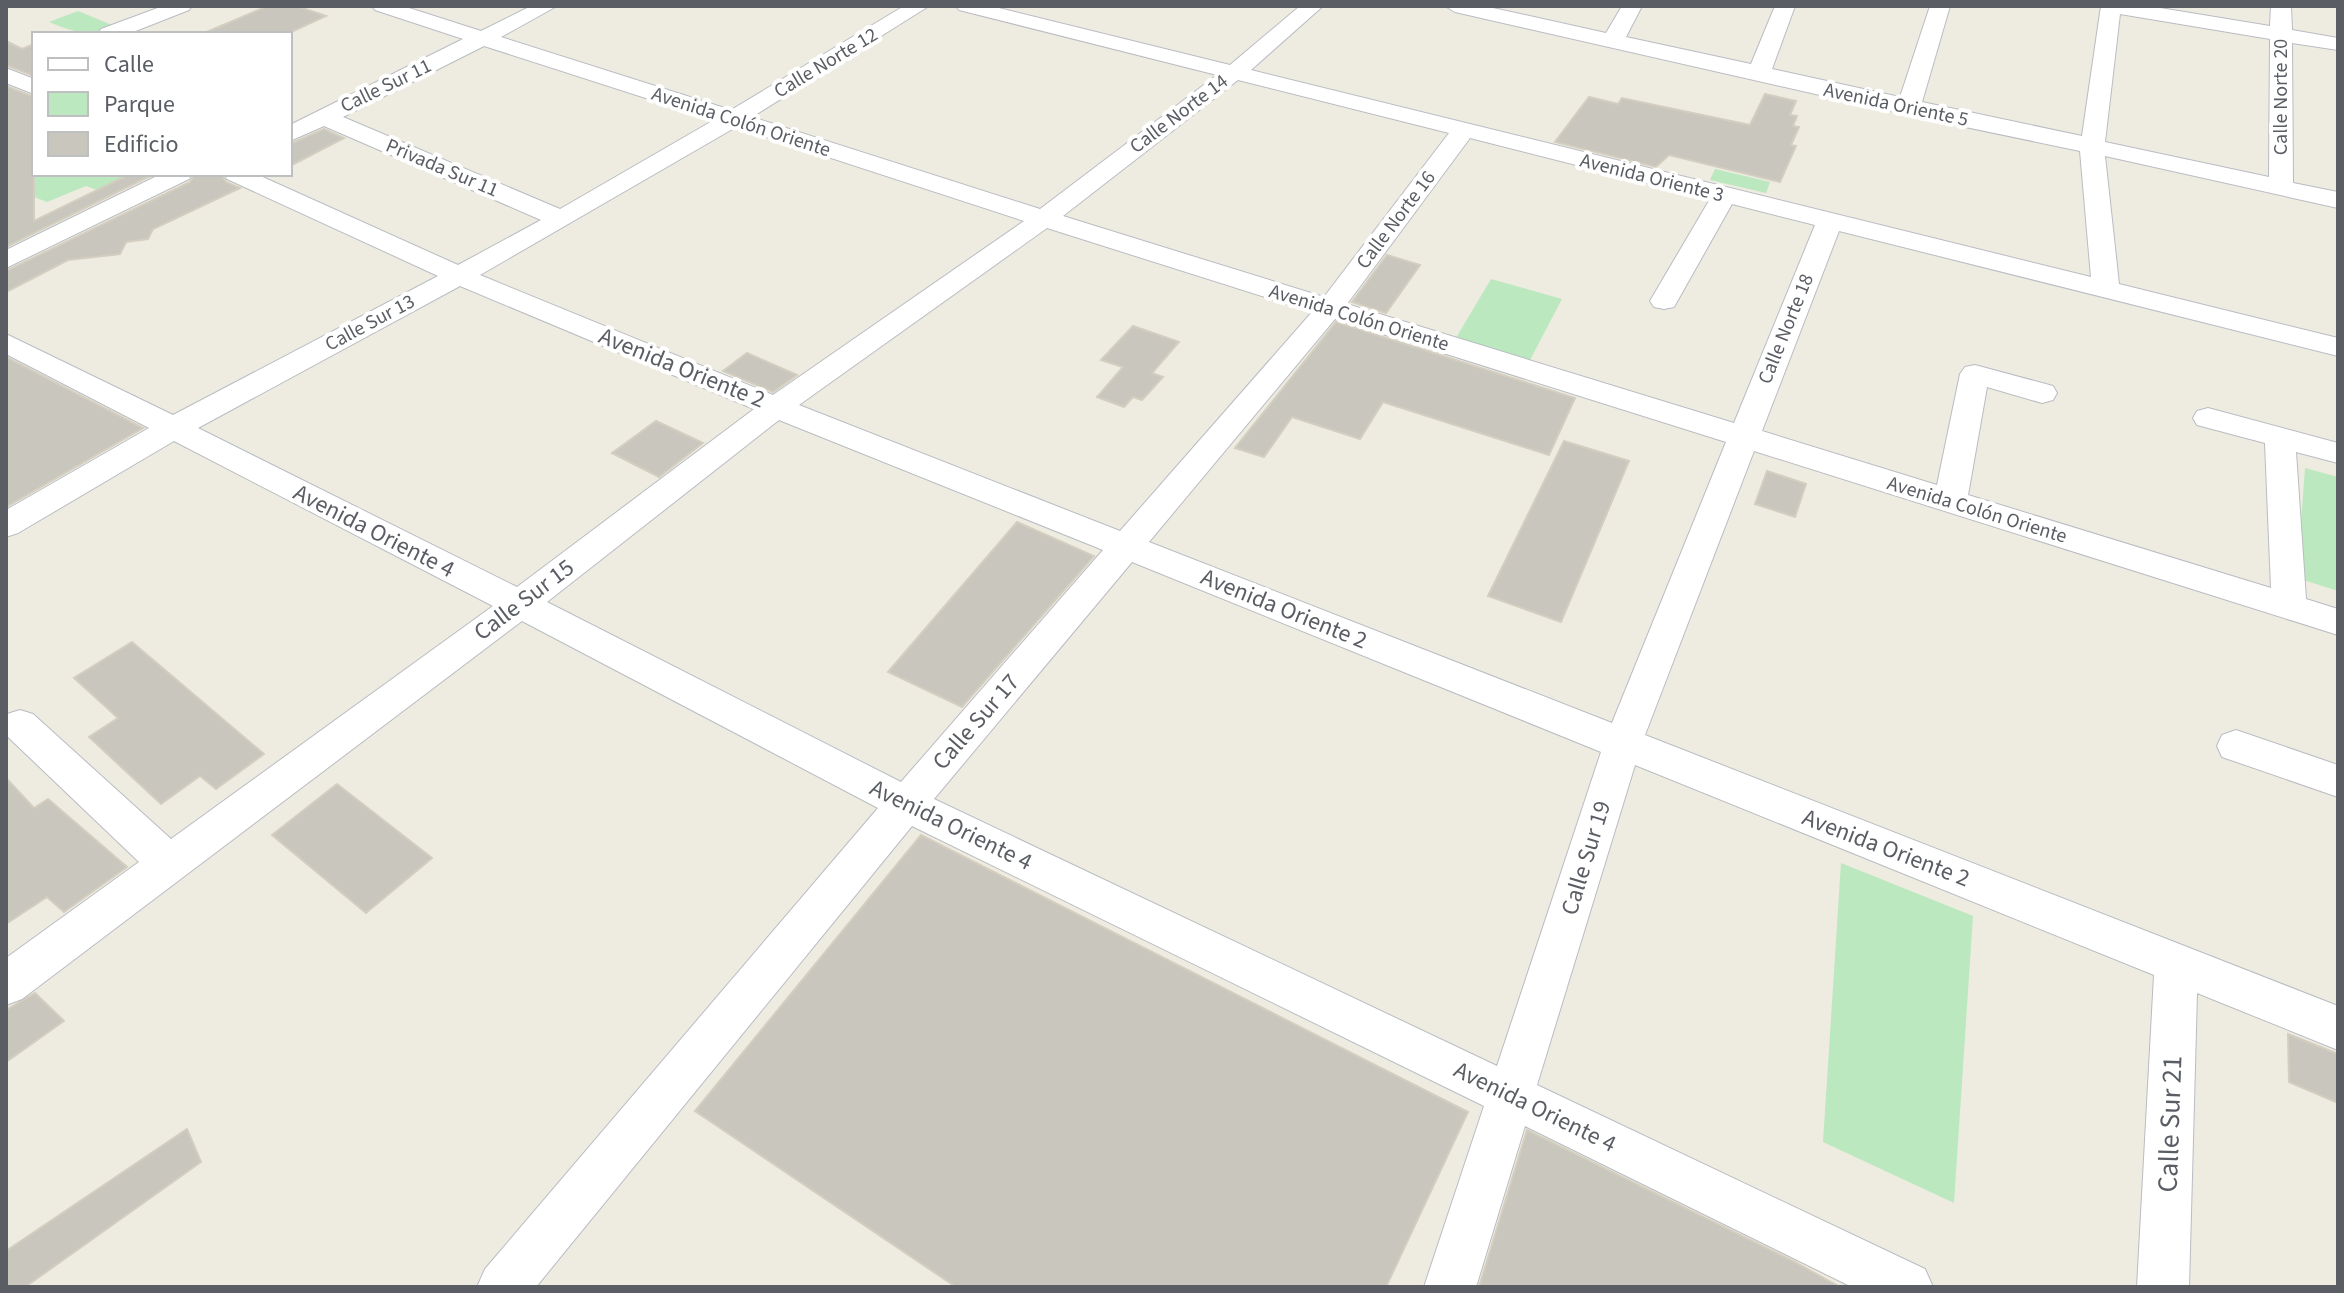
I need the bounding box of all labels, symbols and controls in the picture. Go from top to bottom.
street label: Calle Norte 12 [769,21,883,105]
legend [32,32,292,176]
street label: Calle Norte 20 [2267,39,2295,155]
text: Calle [104,47,154,82]
street label: Calle Sur 11 [336,52,436,120]
street label: Calle Norte 14 [1124,68,1234,160]
street label: Avenida Oriente 5 [1821,76,1971,134]
street label: Avenida Colón Oriente [648,80,834,164]
text: Parque [104,87,175,122]
text: Edificio [104,127,178,162]
street label: Privada Sur 11 [381,132,503,204]
street label: Avenida Oriente 3 [1577,147,1727,209]
street label: Calle Norte 16 [1350,165,1442,275]
street label: Calle Norte 18 [1751,270,1821,388]
street label: Avenida Colón Oriente [1266,277,1452,359]
street label: Calle Sur 13 [320,288,420,358]
street label: Avenida Oriente 2 [594,319,770,417]
street label: Avenida Colón Oriente [1884,469,2070,551]
street label: Avenida Oriente 4 [287,475,461,587]
street label: Calle Sur 15 [467,551,581,649]
street label: Avenida Oriente 2 [1196,560,1372,658]
street label: Calle Sur 17 [924,666,1028,778]
street label: Avenida Oriente 4 [864,771,1038,879]
street label: Calle Sur 19 [1552,797,1620,919]
street label: Avenida Oriente 2 [1797,800,1975,896]
street label: Avenida Oriente 4 [1448,1053,1622,1161]
street label: Calle Sur 21 [2148,1055,2192,1193]

